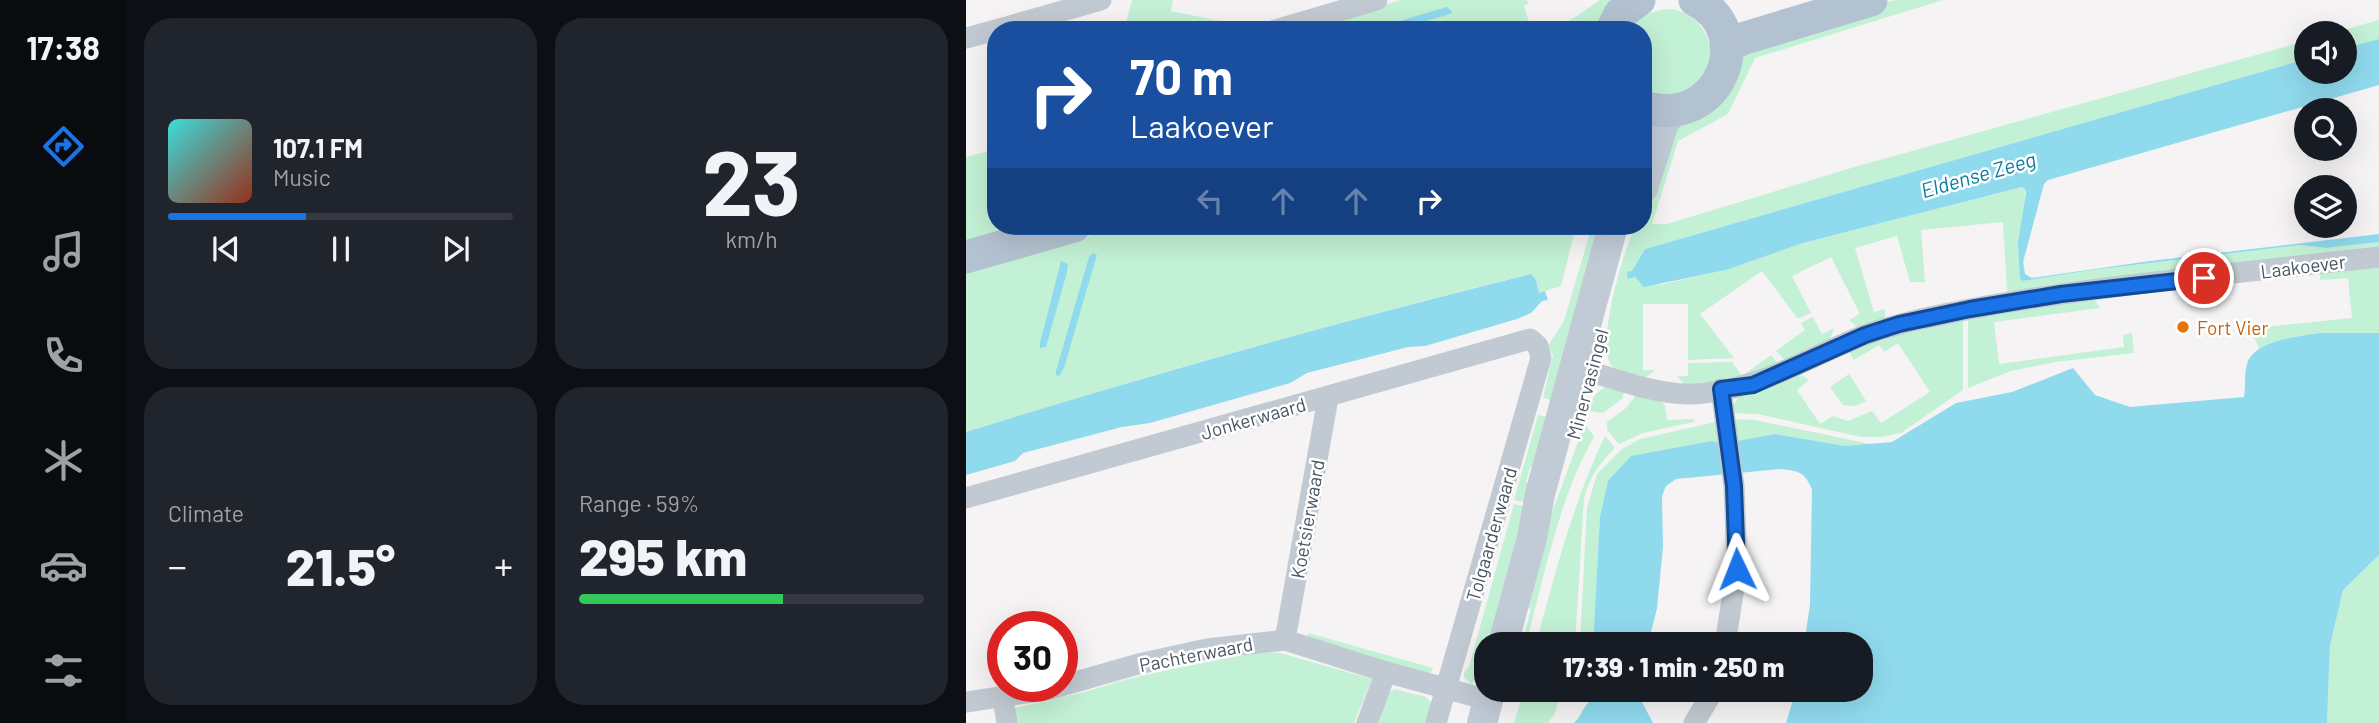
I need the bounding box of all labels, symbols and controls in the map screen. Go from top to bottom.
map controls [2294,21,2357,238]
button: sound [2294,21,2357,84]
text: 17:38 [26,28,100,66]
text: 70 m [1130,46,1233,105]
icon: right [1015,49,1106,140]
button: search [2294,98,2357,161]
text: Laakoever [1130,106,1274,144]
icon: directions [39,122,88,171]
text: 23 [702,125,801,234]
text: 107.1 FM [273,132,363,163]
water label: Eldense Zeeg [1918,146,2038,202]
text: Music [273,163,331,191]
button: layers [2294,175,2357,238]
icon: left [1191,182,1229,220]
icon: ahead [1264,182,1302,220]
icon: ahead [1337,182,1375,220]
icon: right [1410,182,1448,220]
text: km/h [725,225,778,253]
icon: music [39,227,88,276]
icon: previous [207,230,245,268]
icon: pause [322,230,360,268]
icon: next [437,230,475,268]
pin [2174,248,2234,308]
street label: Laakoever [2259,249,2347,283]
icon: arrive [2185,259,2223,297]
place label: Fort Vier [2197,316,2268,339]
marker: Fort Vier [2175,319,2191,335]
street label: Minervasingel [1561,326,1613,442]
icon: phone [39,331,88,380]
street label: Jonkerwaard [1198,392,1308,444]
icon: climate [39,436,88,485]
street label: Koetsierwaard [1285,458,1329,580]
street label: Tolgaarderwaard [1461,464,1521,604]
text: Range · 59% [579,489,699,517]
text: Climate [168,499,244,527]
text: 295 km [579,524,747,586]
position arrow [1700,532,1774,606]
text: 21.5° [286,534,395,596]
icon: car [39,541,88,590]
text: − [168,542,187,588]
text: + [494,542,513,588]
speed limit sign: 30 [987,611,1078,702]
street label: Pachterwaard [1137,632,1255,676]
icon: filters [39,646,88,695]
text: 17:39 · 1 min · 250 m [1563,651,1784,682]

